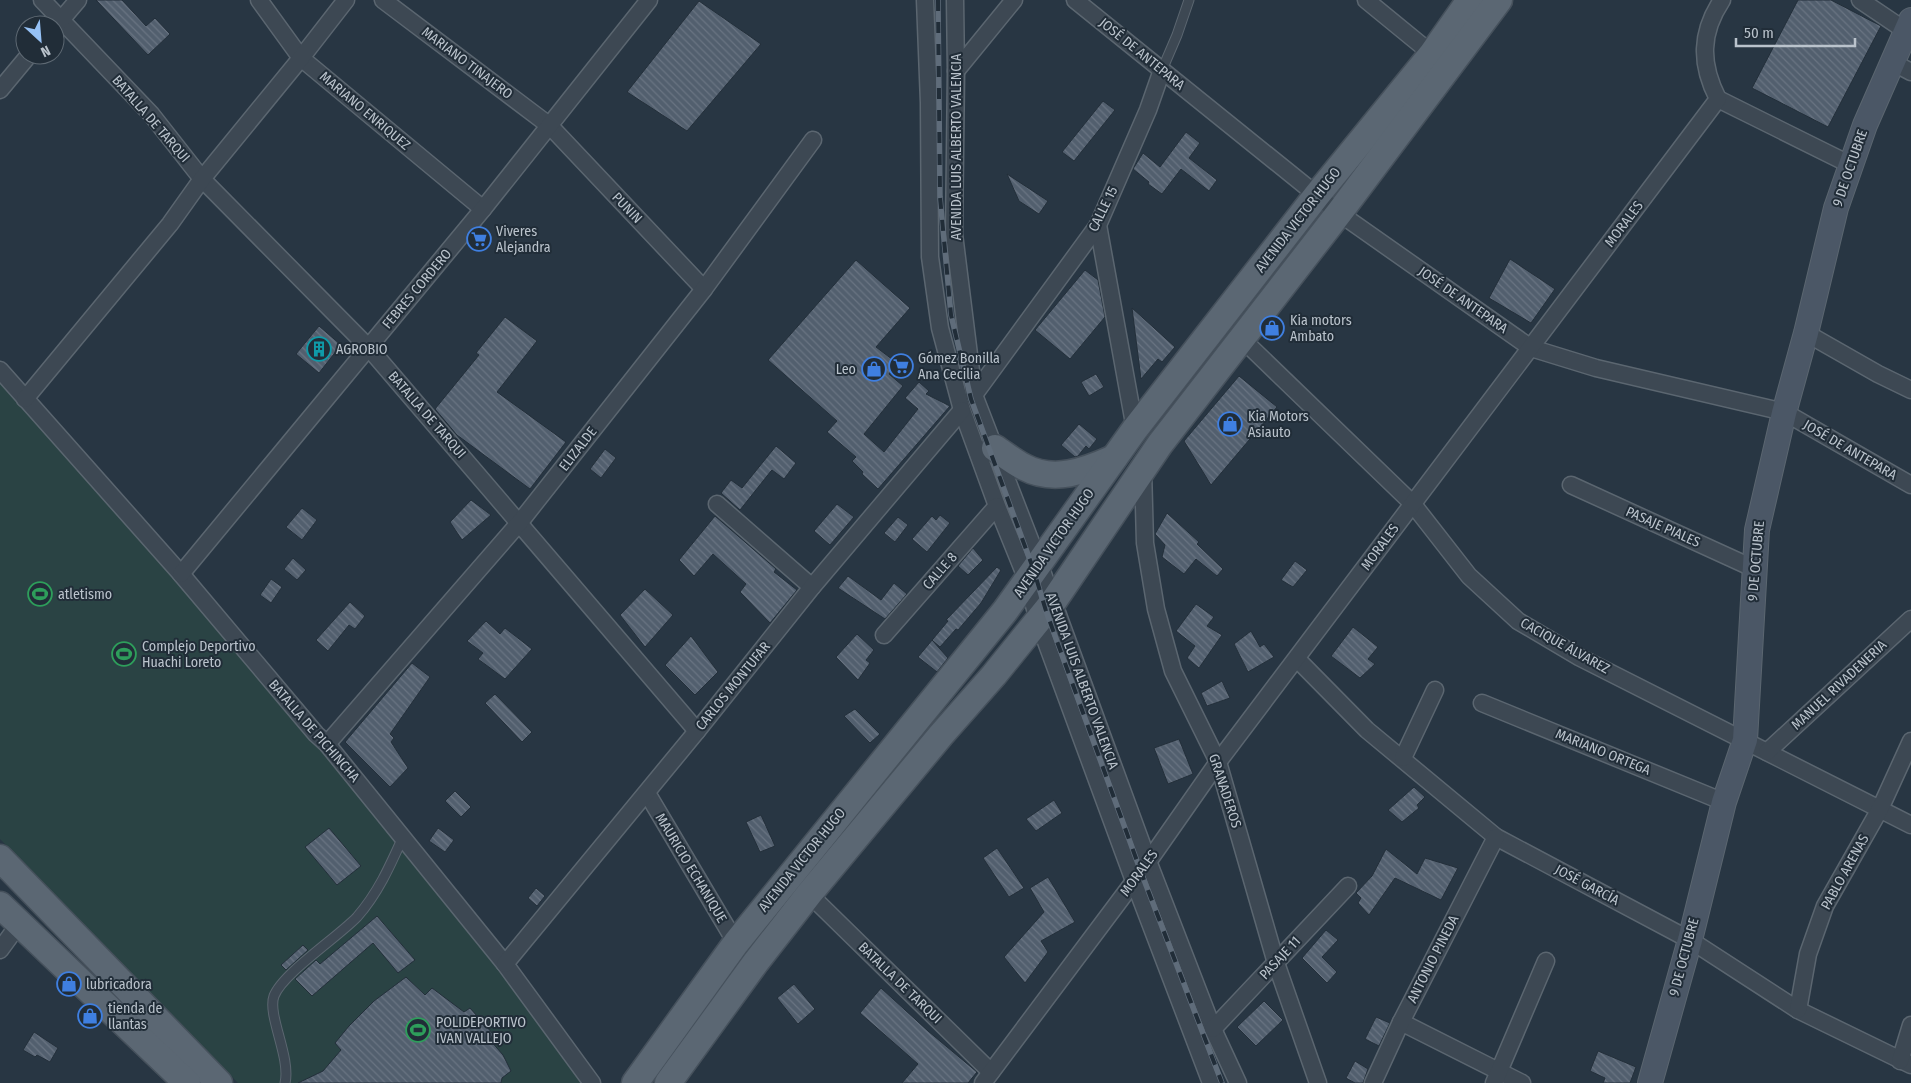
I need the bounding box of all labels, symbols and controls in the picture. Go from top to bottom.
street label: JOSÉ DE ANTEPARA [1096,14,1189,94]
north arrow [15,15,65,65]
scale bar [1736,15,1855,47]
street label: MARIANO TINAJERO [418,23,516,103]
text: 50 m [1744,24,1774,42]
text: N [38,42,53,61]
street label: AVENIDA LUIS ALBERTO VALENCIA [948,53,965,240]
street label: MARIANO ENRIQUEZ [316,68,414,154]
street label: BATALLA DE TARQUI [109,72,193,166]
street label: 9 DE OCTUBRE [1829,127,1871,209]
street label: AVENIDA VICTOR HUGO [1252,164,1344,276]
street label: CALLE 15 [1085,183,1121,235]
street label: PUNIN [608,189,646,227]
street label: MORALES [1601,198,1647,250]
place label: Viveres Alejandra [496,223,551,256]
supermarket icon: Viveres Alejandra [466,226,492,252]
street label: FEBRES CORDERO [379,246,455,332]
street label: JOSÉ DE ANTEPARA [1415,262,1512,337]
place label: Kia motors Ambato [1290,312,1352,345]
shop icon: Kia motors Ambato [1259,315,1285,341]
building icon: AGROBIO [306,336,332,362]
place label: AGROBIO [336,341,388,358]
place label: Gómez Bonilla Ana Cecilia [918,350,1000,383]
supermarket icon: Gómez Bonilla Ana Cecilia [888,353,914,379]
shop icon: Leo [861,356,887,382]
place label: Leo [836,361,856,378]
street label: BATALLA DE TARQUI [385,368,469,462]
place label: Kia Motors Asiauto [1248,408,1309,441]
shop icon: Kia Motors Asiauto [1217,411,1243,437]
street label: JOSÉ DE ANTEPARA [1800,415,1901,484]
street label: ELIZALDE [556,423,601,474]
street label: AVENIDA VICTOR HUGO [1010,485,1098,601]
street label: PASAJE PIALES [1623,503,1703,551]
street label: MORALES [1357,520,1403,574]
street label: 9 DE OCTUBRE [1744,520,1768,602]
street label: CALLE 8 [919,549,961,593]
sports icon: atletismo [27,581,53,607]
place label: atletismo [58,586,112,603]
street label: AVENIDA LUIS ALBERTO VALENCIA [1042,590,1122,772]
street label: CACIQUE ÁLVAREZ [1517,614,1613,678]
street label: MANUEL RIVADENERIA [1788,636,1891,734]
place label: Complejo Deportivo Huachi Loreto [142,638,256,671]
street label: CARLOS MONTUFAR [692,638,774,734]
sports icon: Complejo Deportivo Huachi Loreto [111,641,137,667]
street label: BATALLA DE PICHINCHA [265,676,364,786]
street label: MARIANO ORTEGA [1553,725,1654,779]
street label: GRANADEROS [1205,752,1245,830]
street label: AVENIDA VICTOR HUGO [755,804,849,915]
street label: MAURICIO ECHANIQUE [652,810,731,926]
street label: PABLO ARENAS [1817,831,1873,913]
street label: MORALES [1116,846,1162,900]
street label: JOSÉ GARCÍA [1552,860,1623,909]
street label: ANTONIO PINEDA [1404,912,1463,1006]
street label: 9 DE OCTUBRE [1665,916,1703,998]
street label: PASAJE 11 [1256,933,1304,983]
street label: BATALLA DE TARQUI [855,939,945,1027]
shop icon: lubricadora [56,971,82,997]
place label: lubricadora [86,976,152,993]
place label: tienda de llantas [108,1000,163,1033]
shop icon: tienda de llantas [77,1003,103,1029]
place label: POLIDEPORTIVO IVAN VALLEJO [436,1014,526,1047]
sports icon: POLIDEPORTIVO IVAN VALLEJO [405,1017,431,1043]

